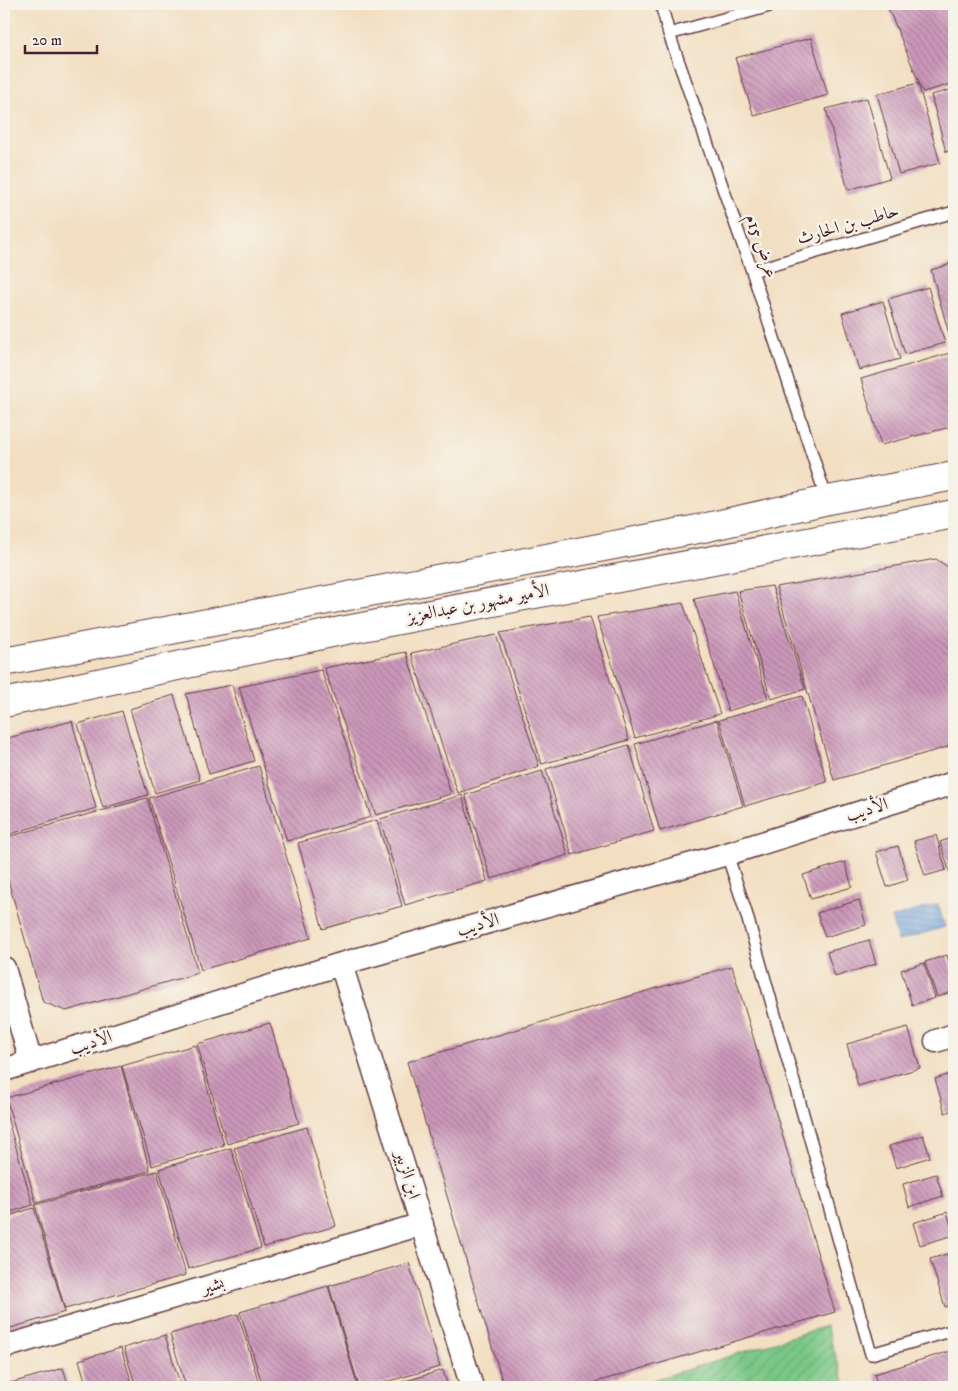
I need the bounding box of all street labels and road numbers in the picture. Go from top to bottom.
street label: حاطب بن الحارث [794,200,902,250]
street label: عرض 15م [736,211,782,282]
street label: الأمير مشهور بن عبدالعزيز [403,576,551,629]
street label: الأديب [842,790,891,827]
street label: الأديب [454,906,502,941]
street label: الأديب [66,1023,115,1060]
street label: ابن الزبير [389,1146,425,1202]
street label: بشير [197,1272,227,1300]

